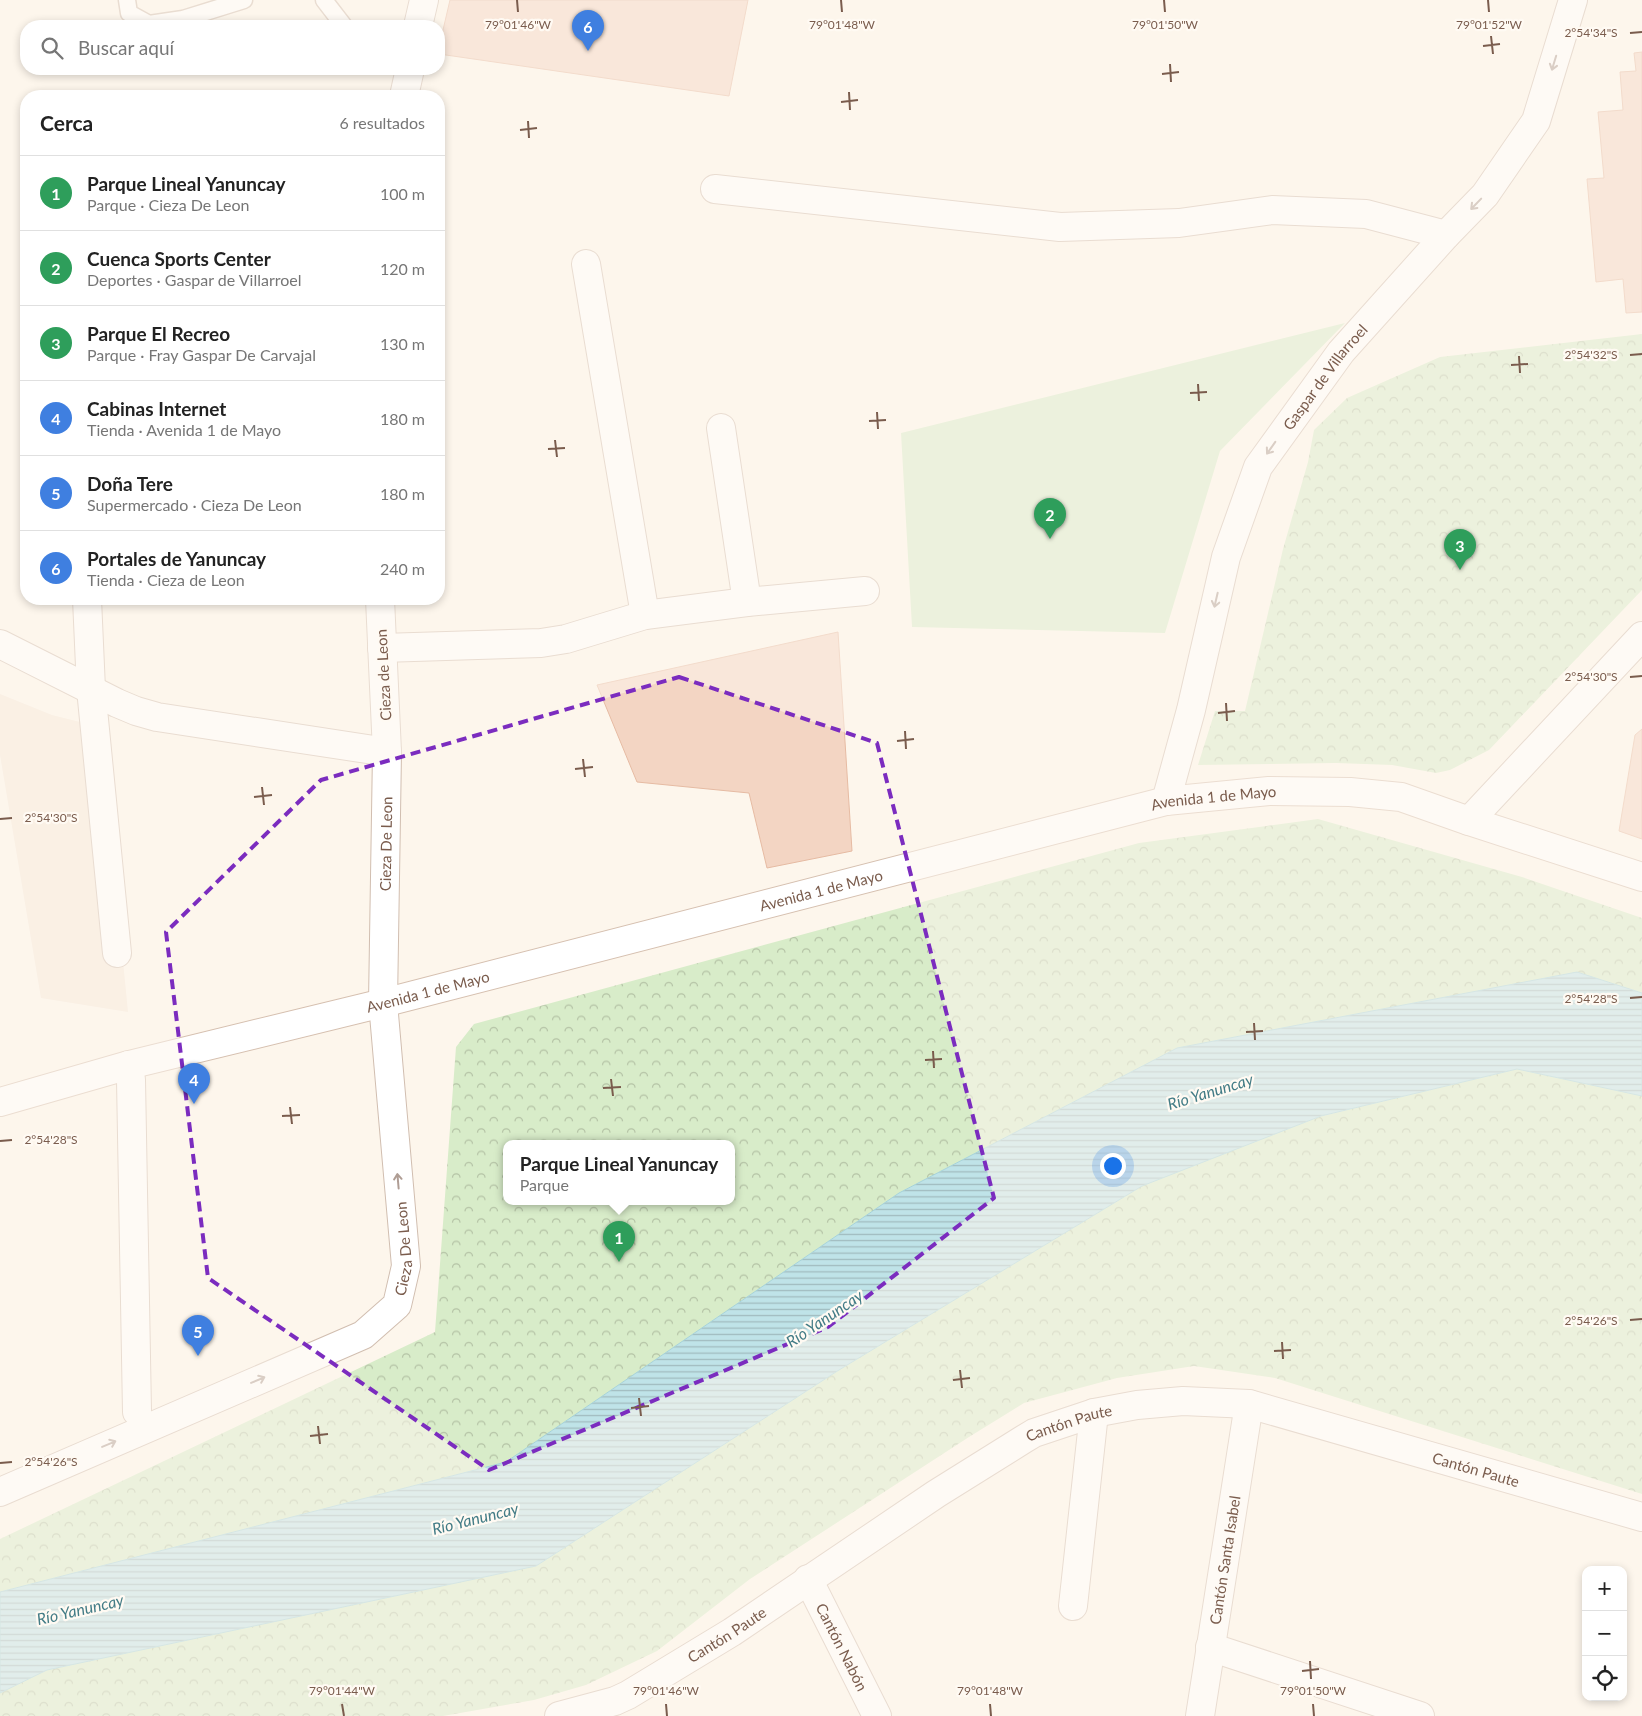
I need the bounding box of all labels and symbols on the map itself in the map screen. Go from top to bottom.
pin: 6 [572,10,604,51]
text: 79°01'46"W [485,17,552,32]
text: 79°01'48"W [809,17,876,32]
text: 79°01'50"W [1132,17,1199,32]
text: 79°01'52"W [1456,17,1523,32]
text: 2°54'34"S [1564,25,1618,40]
one-way arrow [1548,55,1558,71]
one-way arrow [1470,197,1482,210]
street label: Gaspar de Villarroel [1279,320,1371,433]
text: 2°54'32"S [1564,347,1618,362]
one-way arrow [1266,441,1276,455]
pin: 2 [1034,498,1066,539]
pin: 3 [1444,529,1476,570]
one-way arrow [1211,592,1220,608]
street label: Cieza de Leon [372,629,394,721]
text: 2°54'30"S [1564,669,1618,684]
street label: Avenida 1 de Mayo [1149,782,1277,814]
street label: Cieza De Leon [376,796,395,891]
text: 2°54'30"S [24,810,78,825]
street label: Avenida 1 de Mayo [758,865,884,915]
street label: Avenida 1 de Mayo [364,967,491,1016]
text: 2°54'28"S [1564,991,1618,1006]
pin: 4 [178,1063,210,1104]
water label: Río Yanuncay [1165,1069,1255,1113]
text: 2°54'28"S [24,1132,78,1147]
your location [1100,1153,1126,1179]
one-way arrow [394,1173,403,1189]
street label: Cieza De Leon [390,1201,415,1297]
pin: 1 [603,1221,635,1262]
water label: Río Yanuncay [782,1285,866,1351]
text: 2°54'26"S [1564,1313,1618,1328]
pin: 5 [182,1315,214,1356]
one-way arrow [250,1374,265,1384]
street label: Cantón Paute [1022,1401,1113,1445]
one-way arrow [101,1439,116,1449]
street label: Cantón Paute [1430,1448,1522,1490]
text: 2°54'26"S [24,1454,78,1469]
street label: Cantón Santa Isabel [1206,1494,1244,1626]
water label: Río Yanuncay [430,1498,521,1538]
water label: Río Yanuncay [35,1590,126,1628]
street label: Cantón Nabón [813,1600,872,1694]
street label: Cantón Paute [684,1603,769,1666]
text: 79°01'44"W [309,1683,376,1698]
text: 79°01'46"W [633,1683,700,1698]
text: 79°01'48"W [957,1683,1024,1698]
text: 79°01'50"W [1280,1683,1347,1698]

